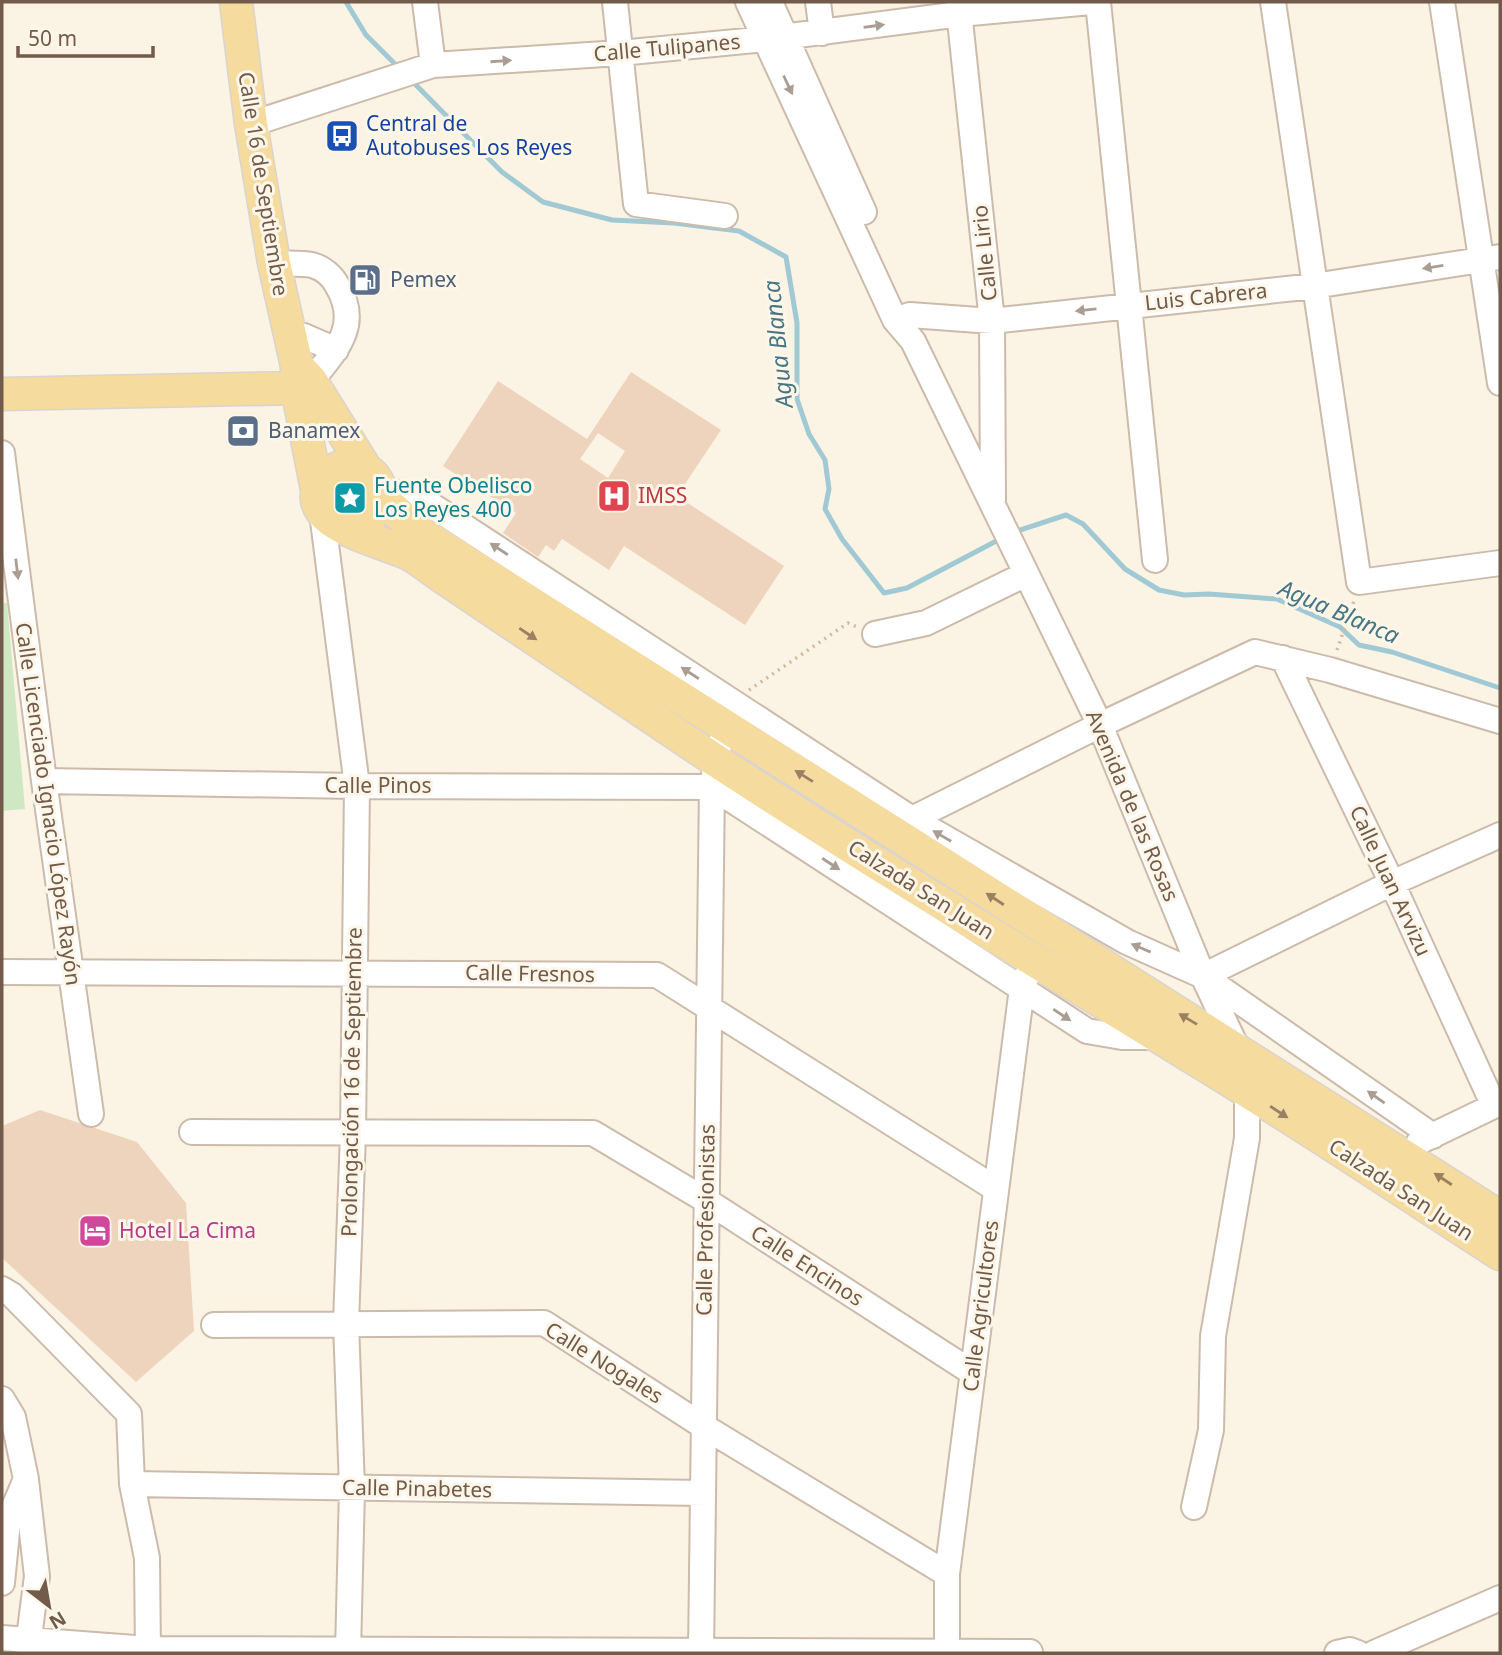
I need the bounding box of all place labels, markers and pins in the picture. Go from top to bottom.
place label: Central de Autobuses Los Reyes [366,109,572,161]
bus stop icon: Central de Autobuses Los Reyes [323,117,361,155]
fuel station icon: Pemex [346,261,384,299]
place label: Pemex [390,265,457,293]
bank icon: Banamex [224,412,262,450]
place label: Banamex [268,416,360,444]
place label: Fuente Obelisco Los Reyes 400 [374,471,532,523]
hospital icon: IMSS [595,477,633,515]
place icon: Fuente Obelisco Los Reyes 400 [331,479,369,517]
place label: IMSS [638,481,687,509]
hotel icon: Hotel La Cima [76,1212,114,1250]
place label: Hotel La Cima [119,1216,256,1244]

